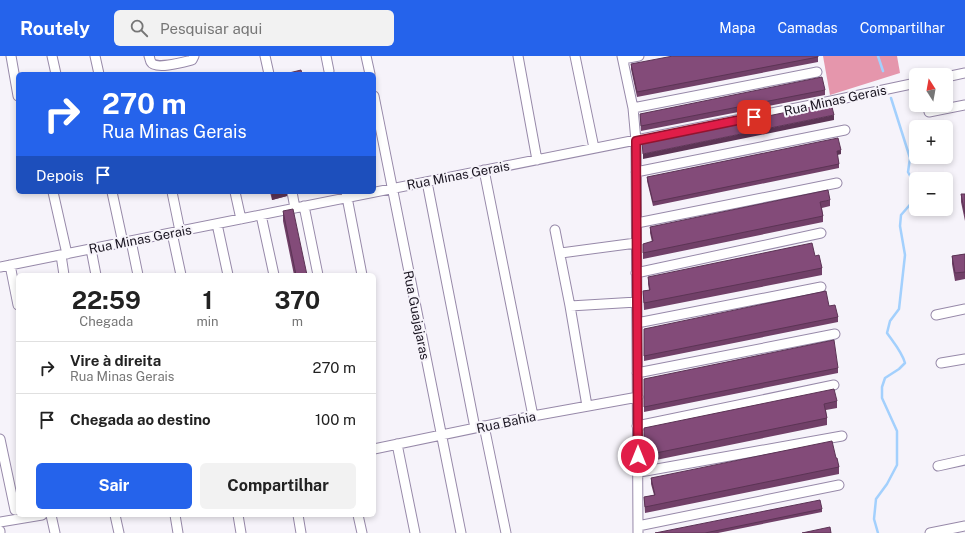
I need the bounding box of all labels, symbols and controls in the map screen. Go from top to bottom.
search box [114,10,394,46]
text: Routely [20,17,90,39]
icon: search [128,17,150,39]
text: Pesquisar aqui [160,20,262,37]
text: Mapa [719,20,755,36]
text: Camadas [777,20,838,36]
text: Compartilhar [860,20,945,36]
north arrow [909,68,953,112]
map controls [909,68,953,216]
street label: Rua Minas Gerais [782,82,888,119]
text: 270 m [102,87,186,120]
icon: right [36,88,88,140]
pin [737,100,771,134]
icon: arrive [743,106,765,128]
button: + [909,120,953,164]
text: Rua Minas Gerais [102,121,247,142]
street label: Rua Minas Gerais [405,158,511,193]
icon: arrive [92,164,114,186]
text: Depois [36,167,84,184]
button: − [909,172,953,216]
street label: Rua Minas Gerais [87,222,193,257]
street label: Rua Guajajaras [401,269,433,361]
text: 22:59 [72,286,141,314]
text: 1 [202,286,213,314]
text: 370 [274,286,320,314]
text: Chegada [79,314,133,329]
text: min [197,314,219,329]
text: m [292,314,303,329]
text: Vire à direita [70,352,161,369]
icon: right [36,357,58,379]
text: 270 m [313,359,356,376]
text: Rua Minas Gerais [70,369,174,384]
icon: arrive [36,409,58,431]
street label: Rua Bahia [475,409,537,436]
text: Chegada ao destino [70,411,211,428]
text: 100 m [315,411,356,428]
position arrow [617,435,659,477]
button: Sair [36,463,192,509]
button: Compartilhar [200,463,356,509]

